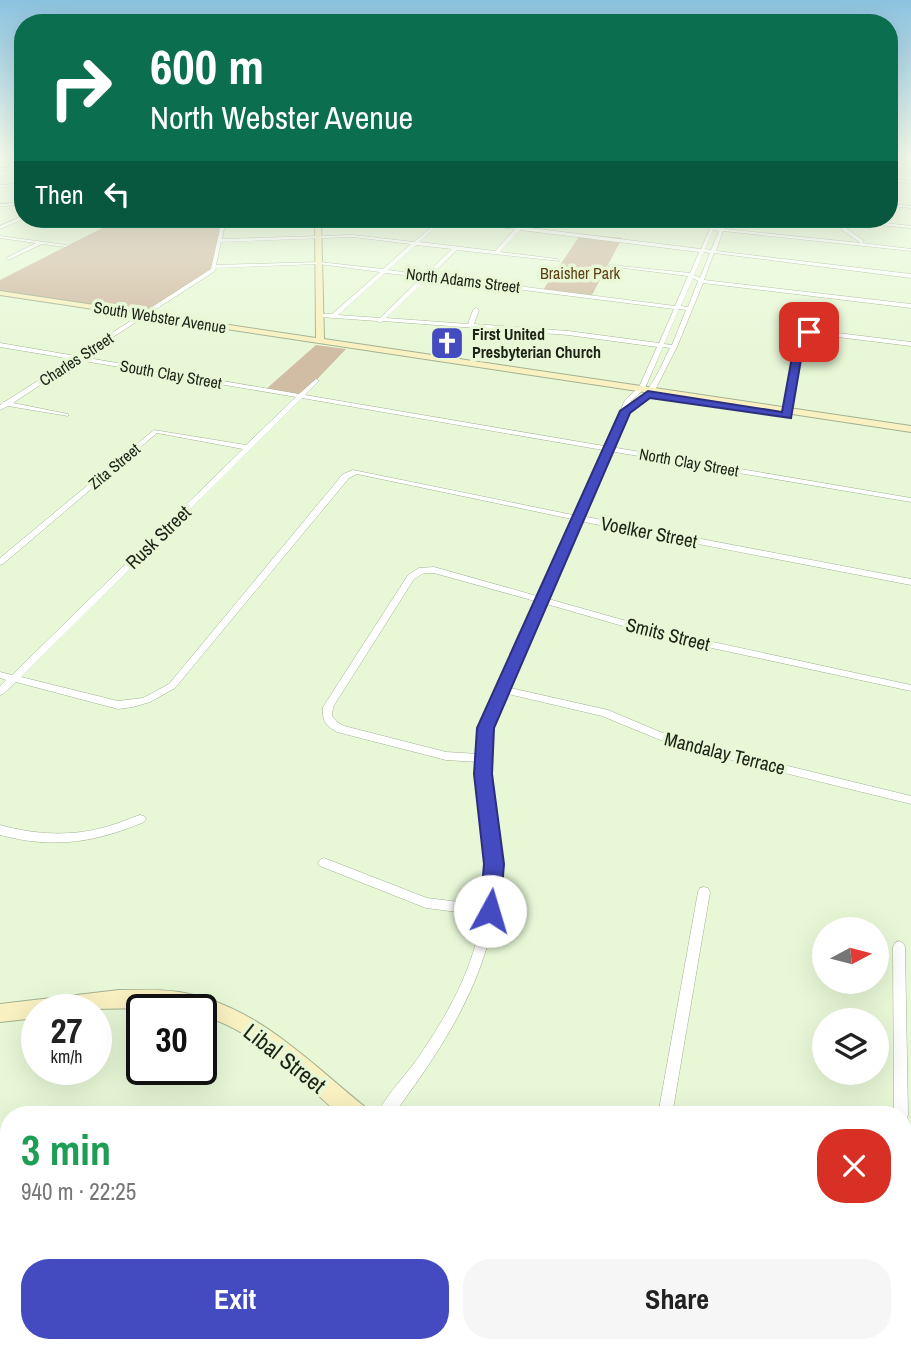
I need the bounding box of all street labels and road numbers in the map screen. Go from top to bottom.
street label: North Adams Street [405,262,522,298]
street label: South Webster Avenue [92,296,228,338]
street label: Charles Street [35,327,117,391]
street label: South Clay Street [118,354,224,394]
street label: Zita Street [83,438,145,494]
street label: North Clay Street [638,442,741,482]
street label: Rusk Street [120,499,197,575]
street label: Voelker Street [598,510,700,554]
street label: Smits Street [623,611,713,657]
street label: Mandalay Terrace [662,725,788,781]
street label: Libal Street [237,1016,333,1100]

